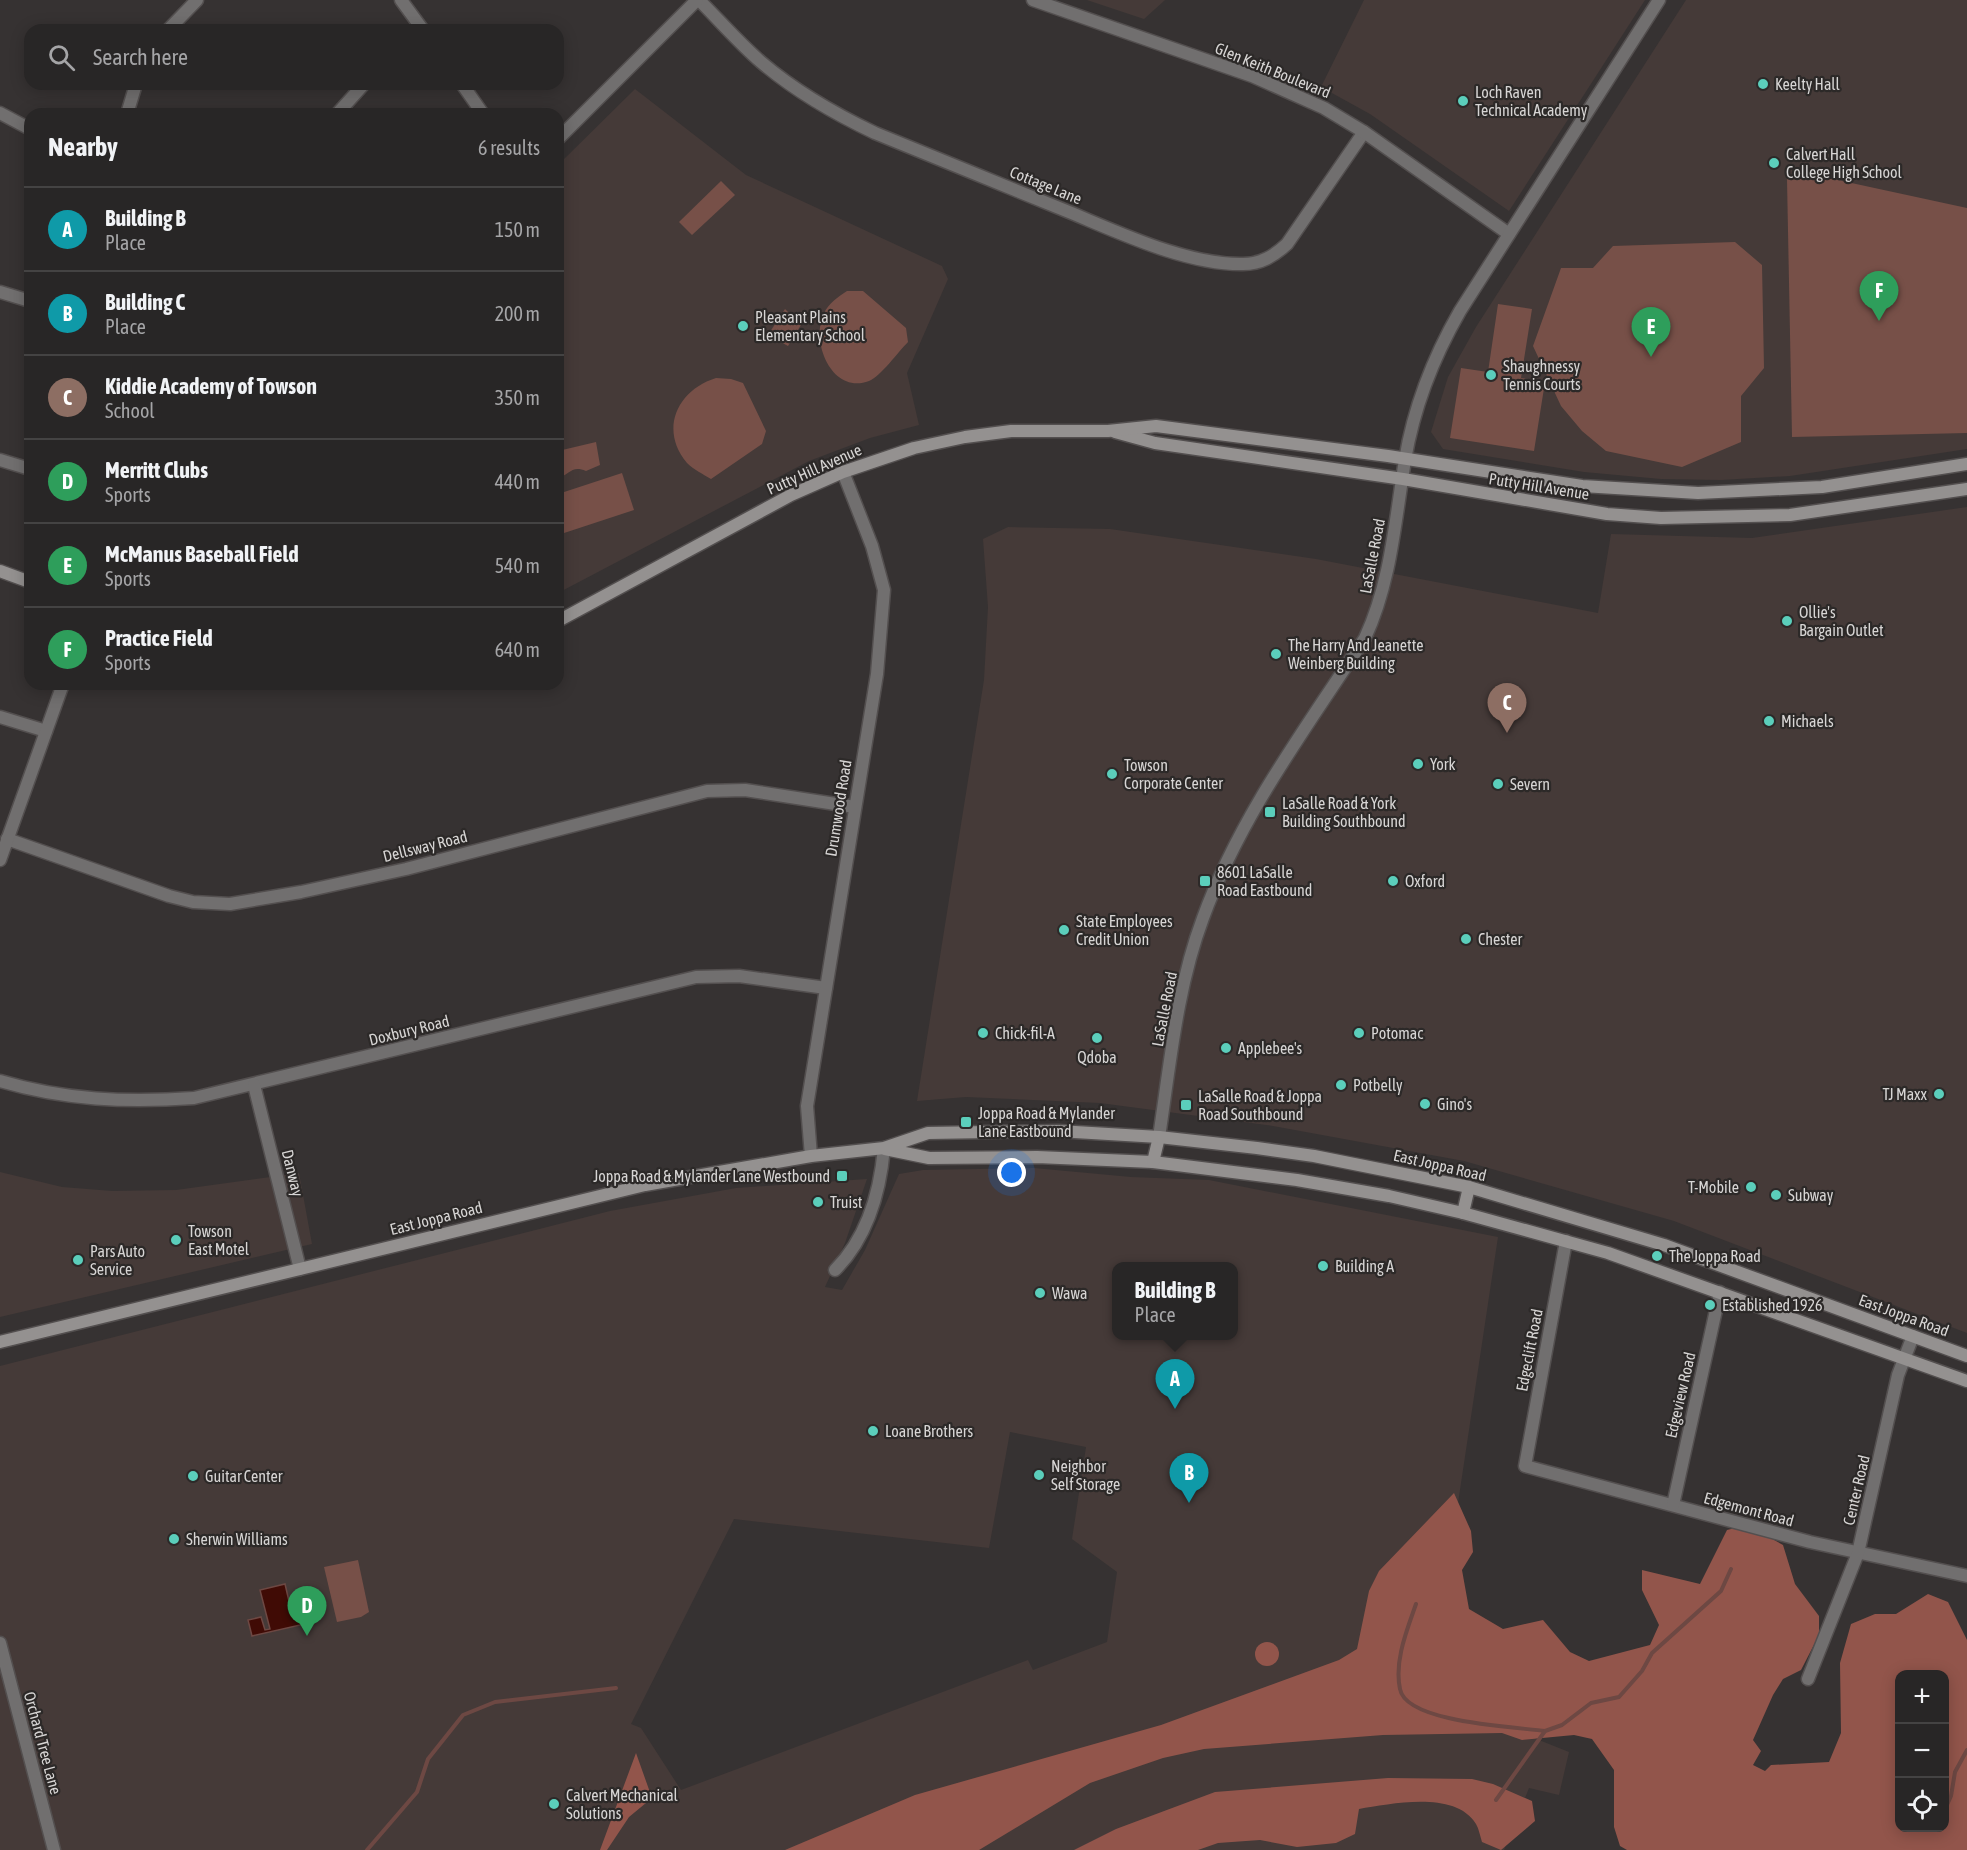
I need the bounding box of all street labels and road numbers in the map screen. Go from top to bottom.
street label: Glen Keith Boulevard [1213,39,1333,101]
street label: Cottage Lane [1007,162,1085,209]
street label: Putty Hill Avenue [764,440,864,499]
street label: Putty Hill Avenue [1487,469,1591,504]
street label: LaSalle Road [1356,517,1388,595]
street label: Drumwood Road [821,758,855,858]
street label: Dellsway Road [381,827,469,866]
street label: LaSalle Road [1148,970,1180,1048]
street label: Doxbury Road [367,1011,451,1050]
street label: East Joppa Road [1392,1146,1488,1185]
street label: Danway [278,1148,308,1199]
street label: East Joppa Road [388,1198,484,1239]
street label: East Joppa Road [1856,1290,1952,1341]
street label: Edgeclift Road [1512,1307,1547,1393]
street label: Edgeview Road [1661,1350,1700,1440]
street label: Center Road [1839,1453,1873,1527]
street label: Edgemont Road [1702,1488,1796,1531]
street label: Orchard Tree Lane [21,1690,65,1796]

